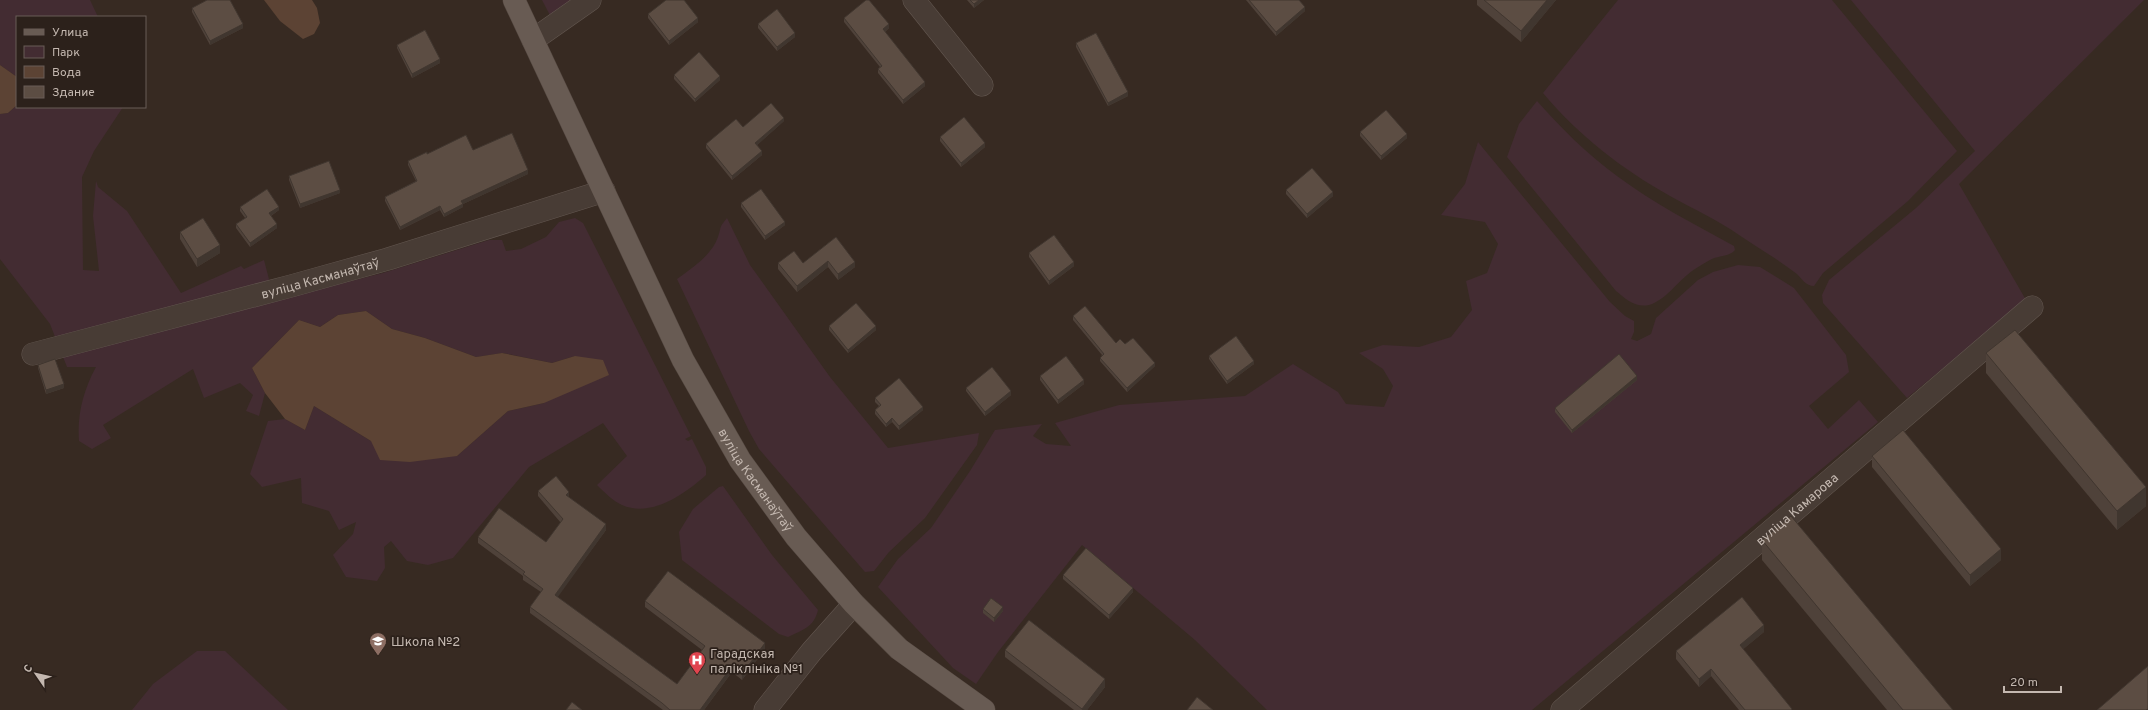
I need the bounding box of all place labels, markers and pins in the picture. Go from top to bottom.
school or university icon: Школа №2 [368,631,388,656]
place label: Школа №2 [391,635,460,651]
place label: Гарадская паліклініка №1 [710,647,803,678]
hospital icon: Гарадская паліклініка №1 [687,650,707,675]

